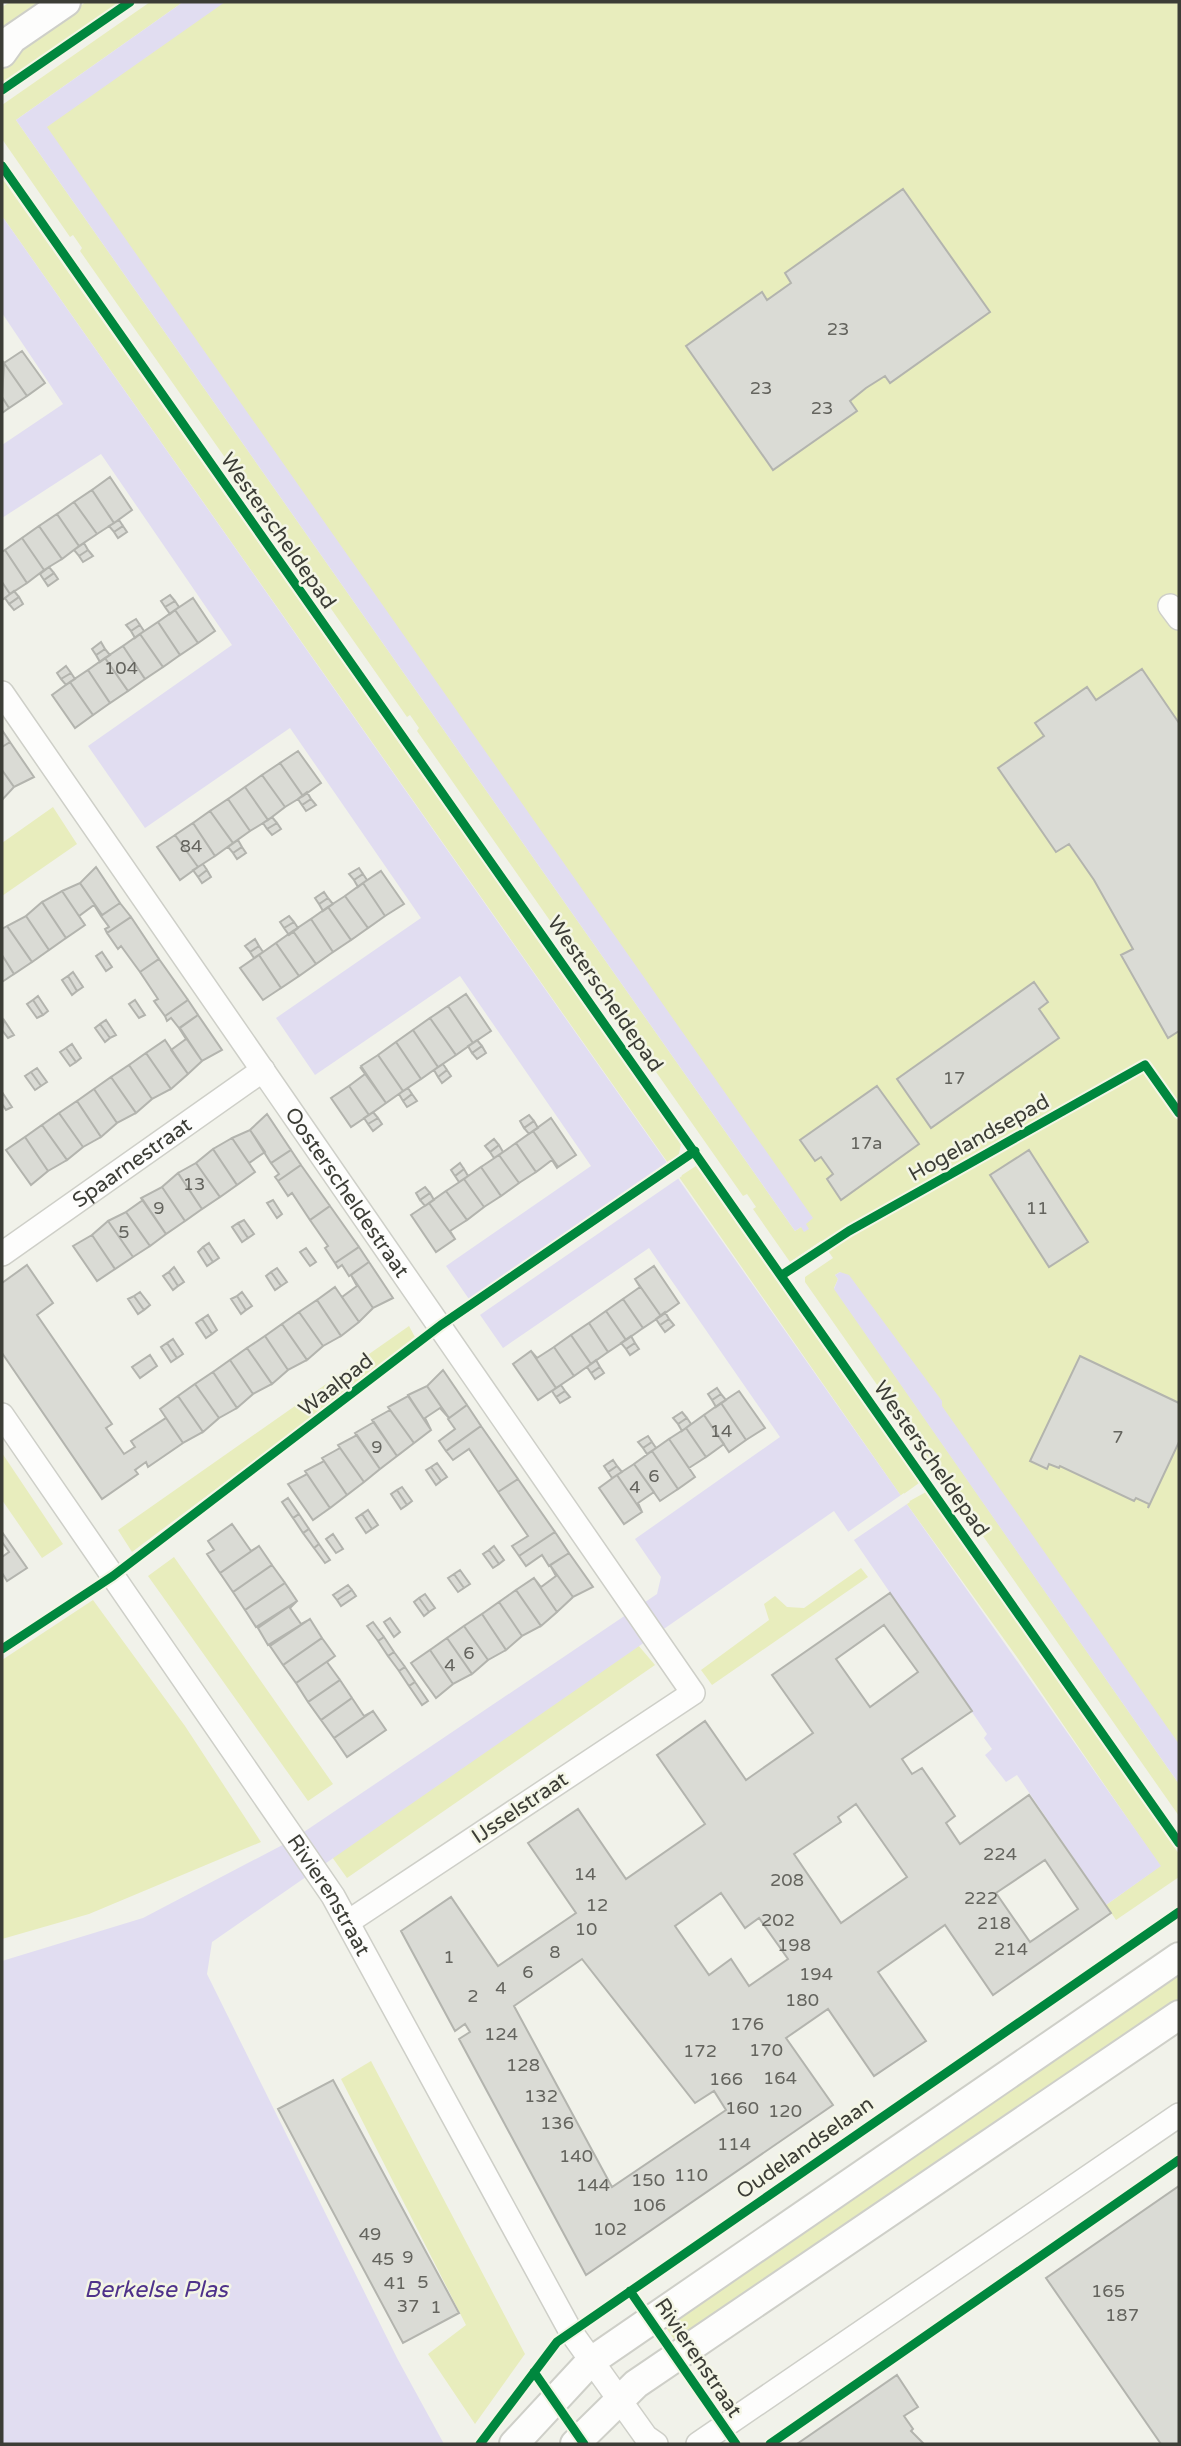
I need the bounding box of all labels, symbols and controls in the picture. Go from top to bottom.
house number: 23 [827,318,849,340]
house number: 23 [750,377,772,399]
house number: 23 [811,397,833,419]
street label: Westerscheldepad [215,448,341,614]
house number: 104 [104,657,138,679]
house number: 84 [180,835,202,857]
street label: Westerscheldepad [542,911,668,1077]
house number: 17 [943,1067,965,1089]
street label: Hogelandsepad [904,1089,1054,1187]
street label: Oosterscheldestraat [280,1103,415,1282]
street label: Spaarnestraat [68,1112,196,1213]
house number: 17a [850,1132,882,1154]
house number: 13 [183,1173,205,1195]
house number: 9 [153,1197,165,1219]
house number: 11 [1026,1197,1048,1219]
house number: 5 [118,1221,130,1243]
street label: Waalpad [294,1348,378,1422]
street label: Westerscheldepad [868,1376,994,1542]
house number: 14 [710,1420,732,1442]
house number: 7 [1112,1426,1124,1448]
house number: 9 [371,1436,383,1458]
house number: 6 [648,1465,660,1487]
house number: 4 [629,1476,641,1498]
house number: 6 [463,1642,475,1664]
house number: 4 [444,1654,456,1676]
street label: IJsselstraat [467,1767,573,1849]
street label: Rivierenstraat [282,1830,376,1960]
house number: 224 [983,1843,1017,1865]
house number: 14 [574,1863,596,1885]
house number: 208 [770,1869,804,1891]
house number: 222 [964,1887,998,1909]
house number: 12 [586,1894,608,1916]
house number: 202 [761,1909,795,1931]
house number: 218 [977,1912,1011,1934]
house number: 10 [575,1918,597,1940]
house number: 198 [777,1934,811,1956]
house number: 214 [994,1938,1028,1960]
house number: 8 [549,1941,561,1963]
house number: 1 [443,1946,455,1968]
house number: 6 [522,1961,534,1983]
house number: 194 [799,1963,833,1985]
house number: 4 [495,1977,507,1999]
house number: 2 [467,1985,479,2007]
house number: 180 [785,1989,819,2011]
house number: 176 [730,2013,764,2035]
house number: 124 [484,2023,518,2045]
house number: 170 [749,2039,783,2061]
house number: 172 [683,2040,717,2062]
house number: 128 [506,2054,540,2076]
house number: 164 [763,2067,797,2089]
house number: 166 [709,2068,743,2090]
house number: 132 [524,2085,558,2107]
street label: Oudelandselaan [732,2091,878,2205]
house number: 160 [725,2097,759,2119]
house number: 120 [768,2100,802,2122]
house number: 136 [540,2112,574,2134]
house number: 114 [717,2133,751,2155]
house number: 140 [559,2145,593,2167]
house number: 110 [674,2164,708,2186]
house number: 150 [631,2169,665,2191]
house number: 144 [576,2174,610,2196]
house number: 106 [632,2194,666,2216]
house number: 102 [593,2218,627,2240]
house number: 49 [359,2223,381,2245]
house number: 9 [402,2246,414,2268]
house number: 45 [372,2248,394,2270]
house number: 5 [417,2271,429,2293]
house number: 41 [384,2272,406,2294]
water label: Berkelse Plas [84,2276,230,2304]
house number: 165 [1091,2280,1125,2302]
street label: Rivierenstraat [649,2294,747,2422]
house number: 37 [397,2295,419,2317]
house number: 1 [430,2296,442,2318]
house number: 187 [1105,2304,1139,2326]

